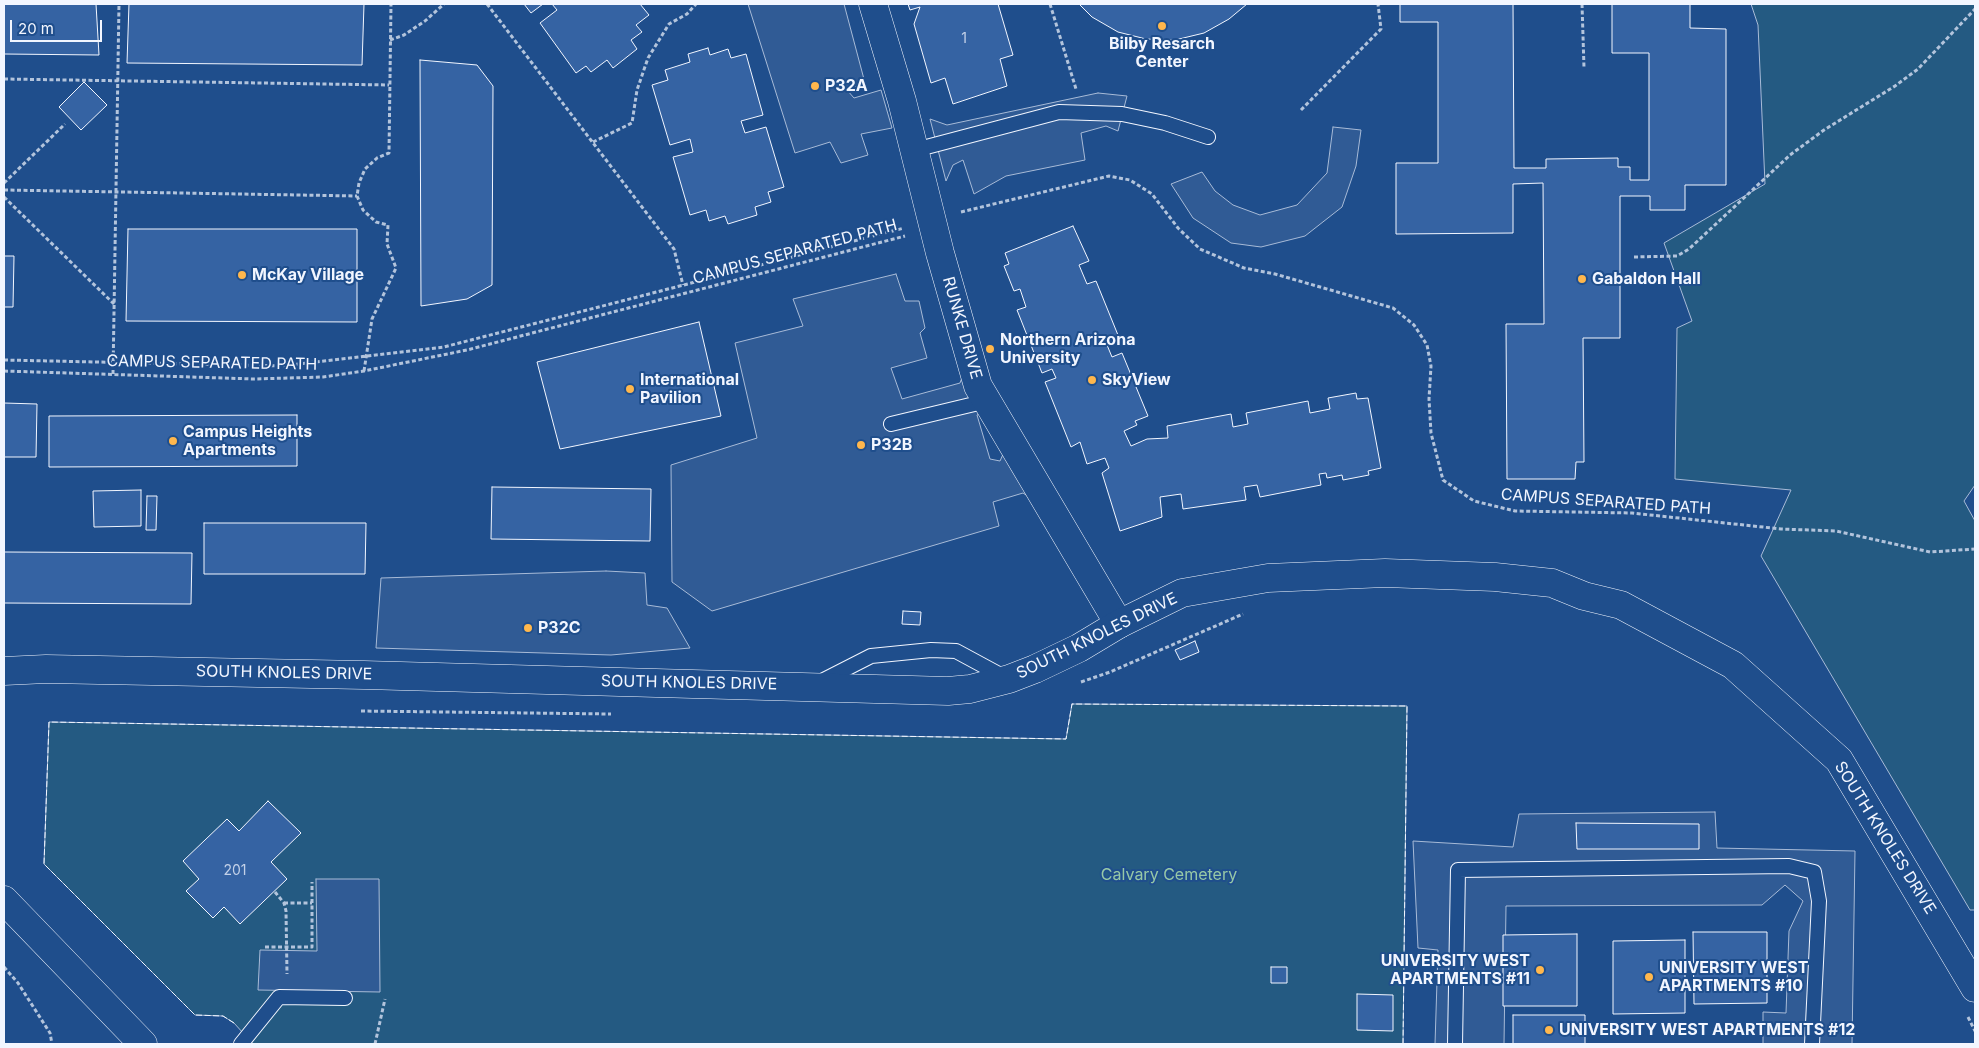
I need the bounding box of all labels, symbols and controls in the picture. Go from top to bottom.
scale bar [12,10,105,42]
text: 20 m [18,19,54,38]
marker: Bilby Resarch Center [1156,20,1168,32]
house number: 1 [961,31,967,47]
place label: Bilby Resarch Center [1109,34,1215,72]
place label: P32A [825,76,868,96]
marker: P32A [809,80,821,92]
street label: CAMPUS SEPARATED PATH [691,215,899,289]
place label: McKay Village [252,265,364,285]
marker: McKay Village [236,269,248,281]
place label: Gabaldon Hall [1592,269,1701,289]
marker: Gabaldon Hall [1576,273,1588,285]
street label: RUNKE DRIVE [938,274,986,382]
place label: Northern Arizona University [1000,330,1135,368]
marker: Northern Arizona University [984,343,996,355]
street label: CAMPUS SEPARATED PATH [107,352,317,374]
place label: International Pavilion [640,370,739,408]
place label: SkyView [1102,370,1171,390]
marker: SkyView [1086,374,1098,386]
marker: International Pavilion [624,383,636,395]
place label: Campus Heights Apartments [183,422,312,460]
marker: Campus Heights Apartments [167,435,179,447]
place label: P32B [871,435,912,455]
marker: P32B [855,439,867,451]
street label: CAMPUS SEPARATED PATH [1500,485,1712,519]
street label: SOUTH KNOLES DRIVE [1014,589,1180,683]
place label: P32C [538,618,581,638]
marker: P32C [522,622,534,634]
street label: SOUTH KNOLES DRIVE [196,662,372,684]
street label: SOUTH KNOLES DRIVE [601,672,777,694]
street label: SOUTH KNOLES DRIVE [1830,758,1940,918]
house number: 201 [223,863,247,879]
park label: Calvary Cemetery [1101,865,1237,885]
place label: UNIVERSITY WEST APARTMENTS #11 [1381,951,1530,989]
place label: UNIVERSITY WEST APARTMENTS #10 [1659,958,1808,996]
marker: UNIVERSITY WEST APARTMENTS #11 [1534,964,1546,976]
marker: UNIVERSITY WEST APARTMENTS #10 [1643,971,1655,983]
place label: UNIVERSITY WEST APARTMENTS #12 [1559,1020,1855,1040]
marker: UNIVERSITY WEST APARTMENTS #12 [1543,1024,1555,1036]

